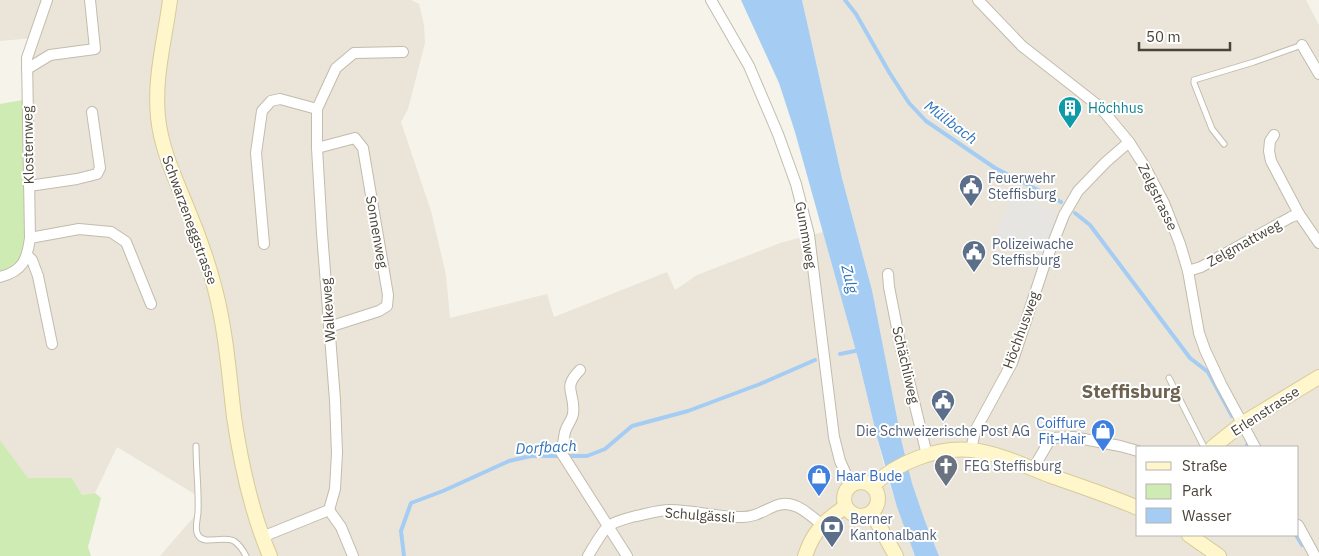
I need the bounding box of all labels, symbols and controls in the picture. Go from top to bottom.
scale bar [1139,20,1230,52]
text: 50 m [1146,27,1181,46]
building icon: Höchhus [1057,95,1083,129]
water label: Mülibach [921,96,981,148]
place label: Höchhus [1088,99,1144,117]
street label: Klosternweg [18,105,38,184]
street label: Schwarzeneggstrasse [158,153,222,287]
street label: Zelgstrasse [1134,161,1182,234]
place label: Feuerwehr Steffisburg [988,169,1057,203]
public building icon: Feuerwehr Steffisburg [958,173,984,207]
street label: Sonnenweg [362,194,392,270]
street label: Gummweg [791,200,821,271]
street label: Zelgmattweg [1204,215,1285,271]
place label: Polizeiwache Steffisburg [992,235,1074,269]
public building icon: Polizeiwache Steffisburg [961,239,987,273]
water label: Zulg [837,262,863,296]
street label: Walkeweg [317,277,339,343]
street label: Höchhusweg [999,288,1044,371]
street label: Schächliweg [888,325,924,406]
district label: Steffisburg [1081,379,1181,403]
street label: Erlenstrasse [1227,382,1303,440]
public building icon: Die Schweizerische Post AG [930,388,956,422]
place label: Coiffure Fit-Hair [1036,414,1086,448]
shop icon: Coiffure Fit-Hair [1090,418,1116,452]
place label: Die Schweizerische Post AG [856,422,1030,440]
water label: Dorfbach [515,436,577,458]
legend [1136,446,1299,536]
church icon: FEG Steffisburg [933,453,959,487]
text: Straße [1182,456,1227,475]
place label: FEG Steffisburg [964,457,1062,475]
shop icon: Haar Bude [806,463,832,497]
place label: Haar Bude [836,467,903,485]
text: Park [1182,481,1212,500]
street label: Schulgässli [664,504,736,526]
text: Wasser [1182,506,1232,525]
place label: Berner Kantonalbank [850,510,938,544]
bank icon: Berner Kantonalbank [819,514,845,548]

